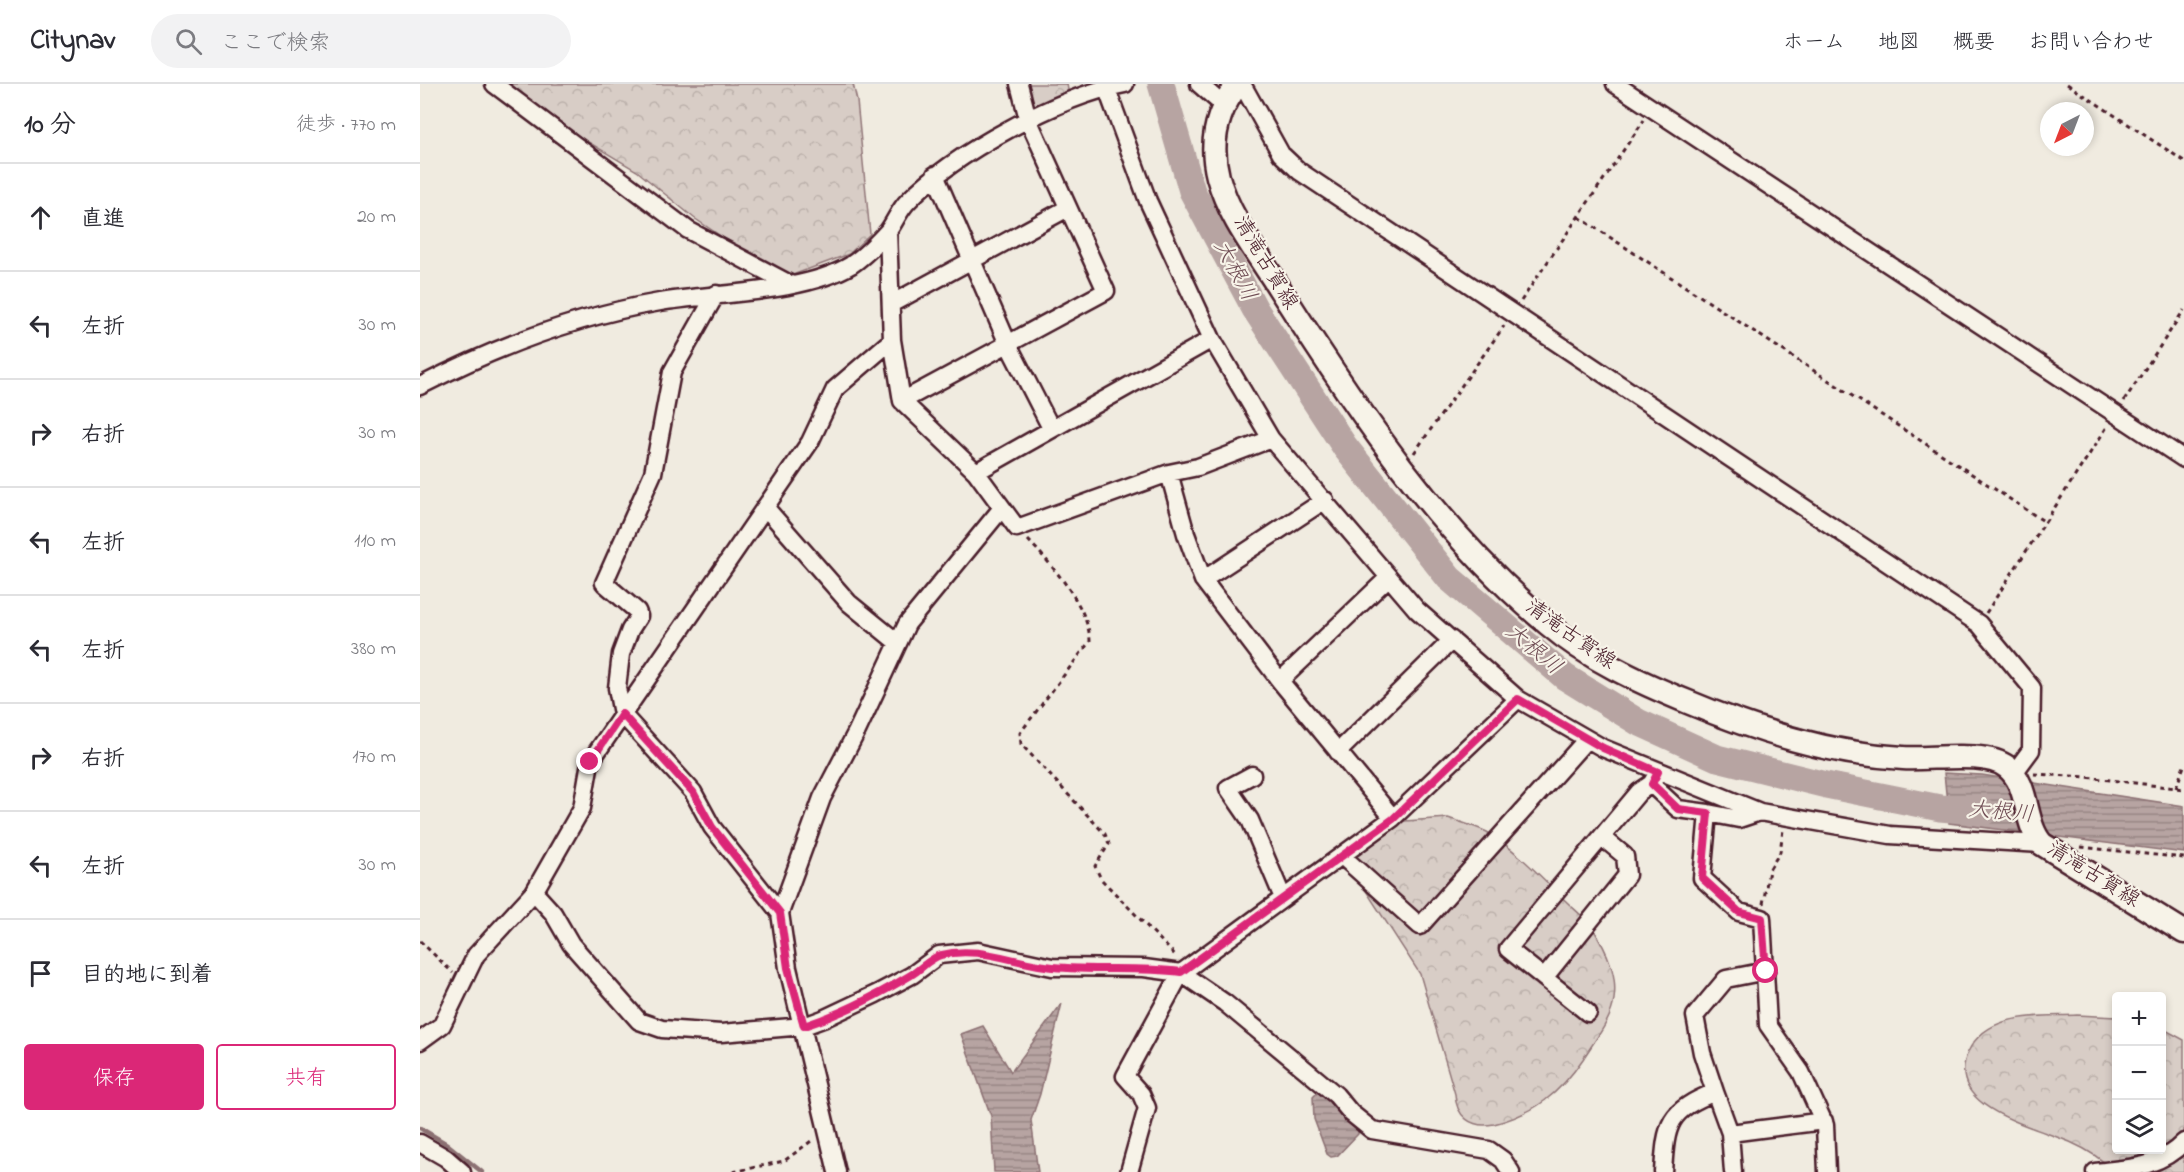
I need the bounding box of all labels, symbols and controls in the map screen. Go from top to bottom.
search box [151,14,571,68]
text: Citynav [30,21,115,62]
icon: search [172,25,205,58]
text: ここで検索 [220,28,330,60]
text: ホーム [1783,28,1845,58]
text: 地図 [1878,28,1920,58]
text: 概要 [1953,28,1995,58]
text: お問い合わせ [2028,28,2154,58]
north arrow [2040,102,2094,156]
text: 10 分 [24,107,76,145]
text: 徒歩 · 770 m [296,111,396,140]
icon: ahead [24,201,57,234]
text: 20 m [357,203,396,232]
text: 直進 [81,204,125,236]
street label: 清滝古賀線 [1225,210,1305,316]
water label: 大根川 [1204,234,1264,308]
icon: left [24,309,57,342]
text: 30 m [359,311,396,340]
text: 左折 [81,312,125,344]
icon: right [24,417,57,450]
text: 30 m [359,419,396,448]
text: 右折 [81,420,125,452]
icon: left [24,525,57,558]
text: 110 m [354,527,396,556]
text: 左折 [81,528,125,560]
street label: 清滝古賀線 [1518,593,1622,677]
water label: 大根川 [1497,617,1569,683]
icon: left [24,633,57,666]
text: 380 m [351,635,396,664]
text: 左折 [81,636,125,668]
icon: right [24,741,57,774]
text: 170 m [352,743,396,772]
text: 右折 [81,744,125,776]
route end [576,748,602,774]
water label: 大根川 [1967,794,2035,832]
street label: 清滝古賀線 [2041,834,2145,916]
icon: left [24,849,57,882]
text: 30 m [359,851,396,880]
text: 左折 [81,852,125,884]
icon: arrive [24,957,57,990]
route start [1752,957,1778,983]
text: 目的地に到着 [81,960,213,992]
map controls [2112,992,2166,1154]
button: + [2112,992,2166,1046]
button: 保存 [24,1044,204,1110]
button: 共有 [216,1044,396,1110]
button: − [2112,1046,2166,1100]
button: layers [2112,1100,2166,1154]

